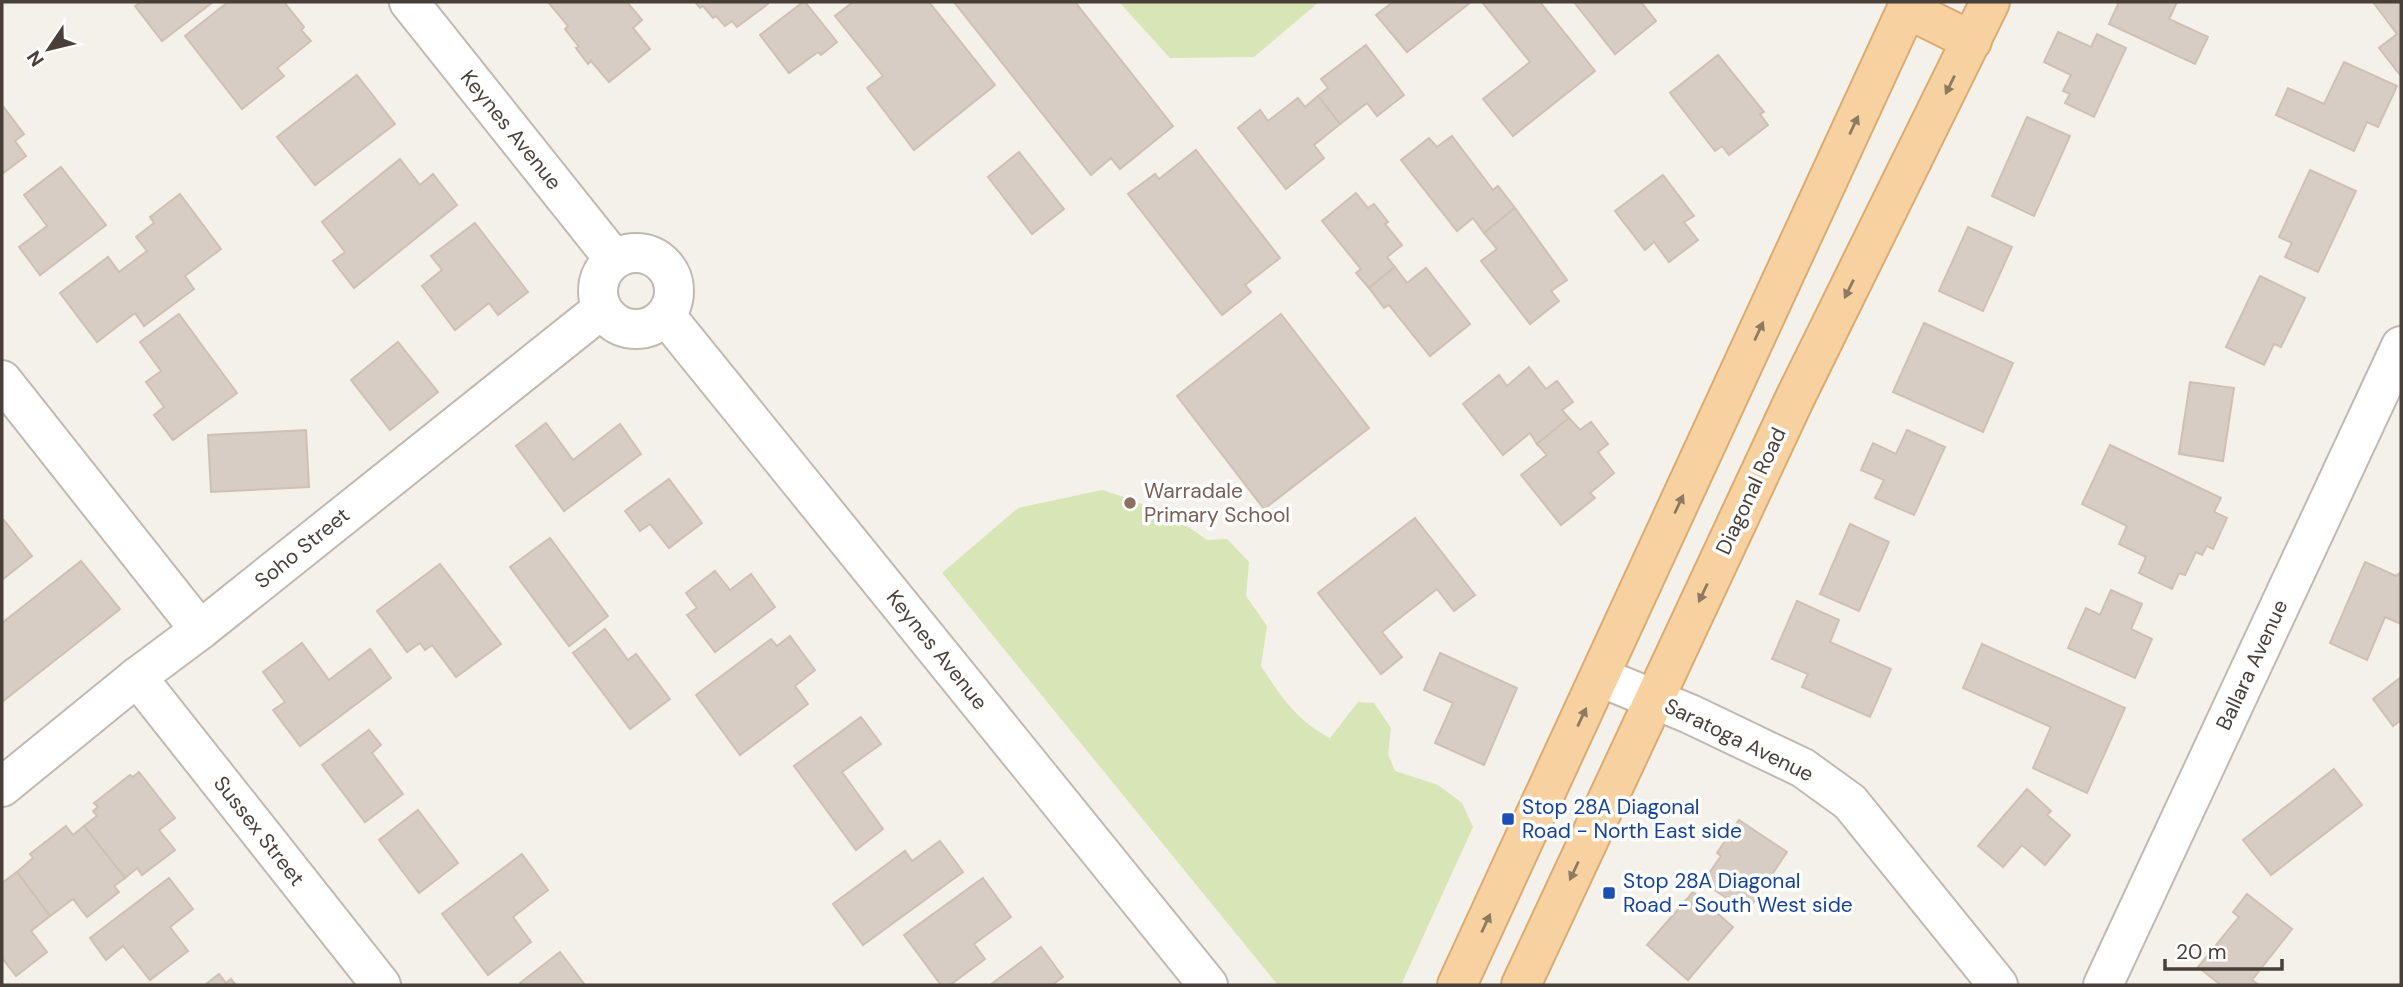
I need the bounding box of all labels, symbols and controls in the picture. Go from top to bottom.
north arrow [14,14,84,84]
text: N [21,46,50,71]
street label: Keynes Avenue [454,64,568,196]
one-way arrow [1944,75,1955,95]
one-way arrow [1849,114,1860,135]
one-way arrow [1843,279,1854,299]
one-way arrow [1754,321,1765,342]
street label: Diagonal Road [1709,423,1793,559]
place label: Warradale Primary School [1144,477,1290,529]
one-way arrow [1673,494,1685,514]
marker: Warradale Primary School [1122,495,1138,511]
street label: Soho Street [249,501,355,595]
one-way arrow [1698,583,1709,603]
street label: Keynes Avenue [880,584,994,716]
street label: Ballara Avenue [2210,595,2295,735]
street label: Saratoga Avenue [1660,692,1818,788]
one-way arrow [1576,707,1587,727]
street label: Sussex Street [207,770,311,892]
place label: Stop 28A Diagonal Road - North East side [1522,793,1742,845]
marker: Stop 28A Diagonal Road - North East side [1500,811,1516,827]
one-way arrow [1568,861,1580,881]
place label: Stop 28A Diagonal Road - South West side [1623,867,1853,919]
marker: Stop 28A Diagonal Road - South West side [1601,885,1617,901]
one-way arrow [1480,913,1491,933]
scale bar [2165,928,2282,972]
text: 20 m [2176,938,2227,966]

